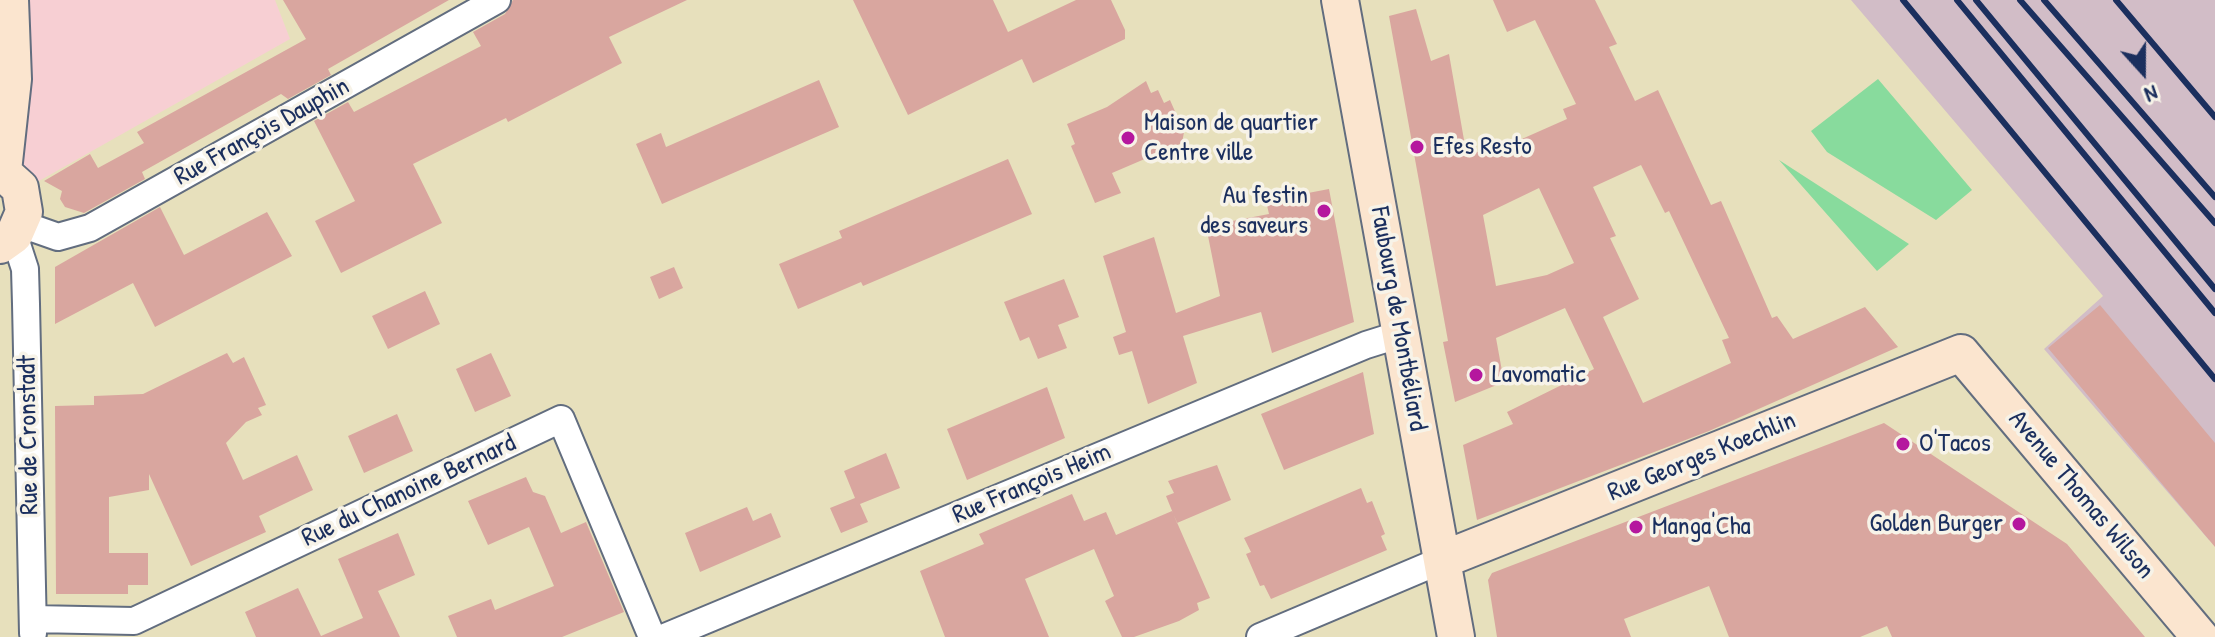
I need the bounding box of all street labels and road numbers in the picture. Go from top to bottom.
street label: Rue François Dauphin [169,71,355,193]
street label: Faubourg de Montbéliard [1363,205,1433,433]
street label: Rue de Cronstadt [12,355,46,515]
street label: Avenue Thomas Wilson [2001,404,2161,586]
street label: Rue Georges Koechlin [1604,405,1800,509]
street label: Rue du Chanoine Bernard [297,428,521,554]
street label: Rue François Heim [948,437,1116,531]

